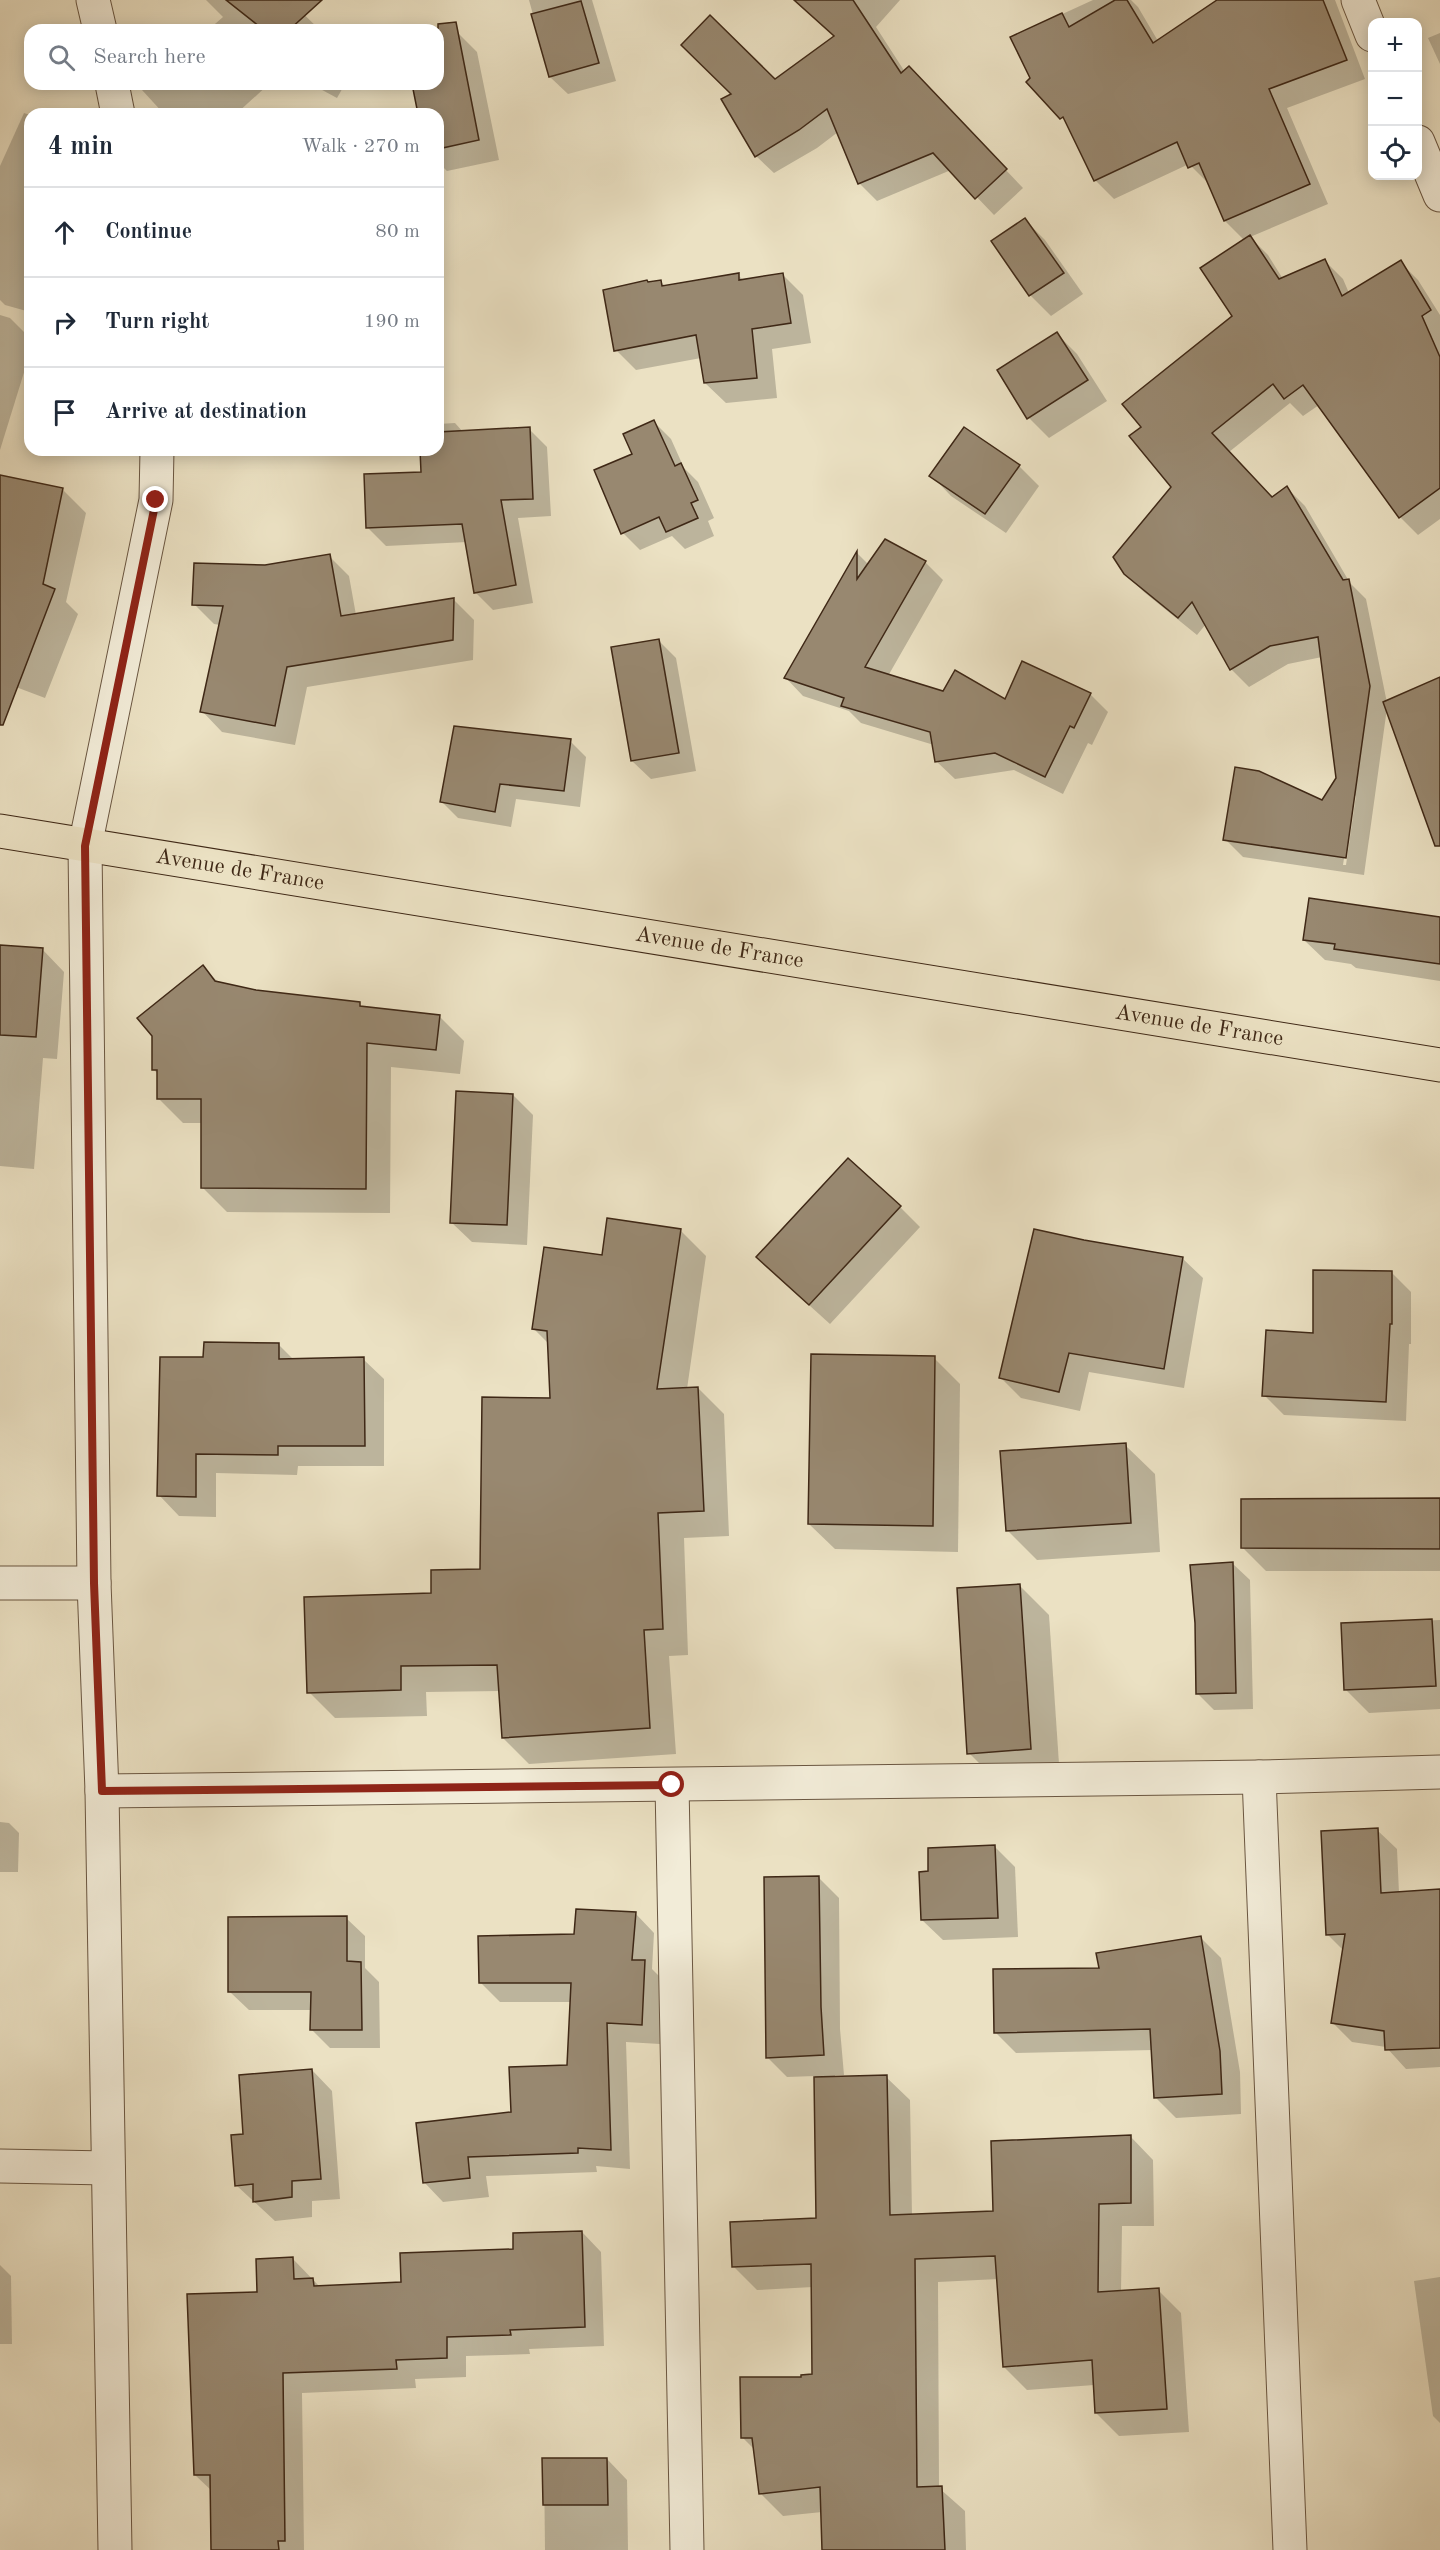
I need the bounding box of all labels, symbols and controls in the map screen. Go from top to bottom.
map controls [1368,18,1422,180]
button: + [1368,18,1422,72]
search box [24,24,444,90]
icon: search [45,41,78,74]
text: Search here [93,46,206,68]
button: − [1368,72,1422,126]
button: locate [1368,126,1422,180]
text: 4 min [48,134,113,160]
text: Walk · 270 m [301,137,420,157]
icon: ahead [48,216,81,249]
text: Continue [105,221,192,243]
text: 80 m [375,222,420,242]
icon: right [48,306,81,339]
text: Turn right [105,311,209,333]
text: 190 m [364,312,420,332]
icon: arrive [48,396,81,429]
text: Arrive at destination [105,401,307,423]
route end [142,486,168,512]
street label: Avenue de France [154,845,326,894]
street label: Avenue de France [634,923,805,972]
street label: Avenue de France [1113,1001,1285,1050]
route start [658,1771,684,1797]

